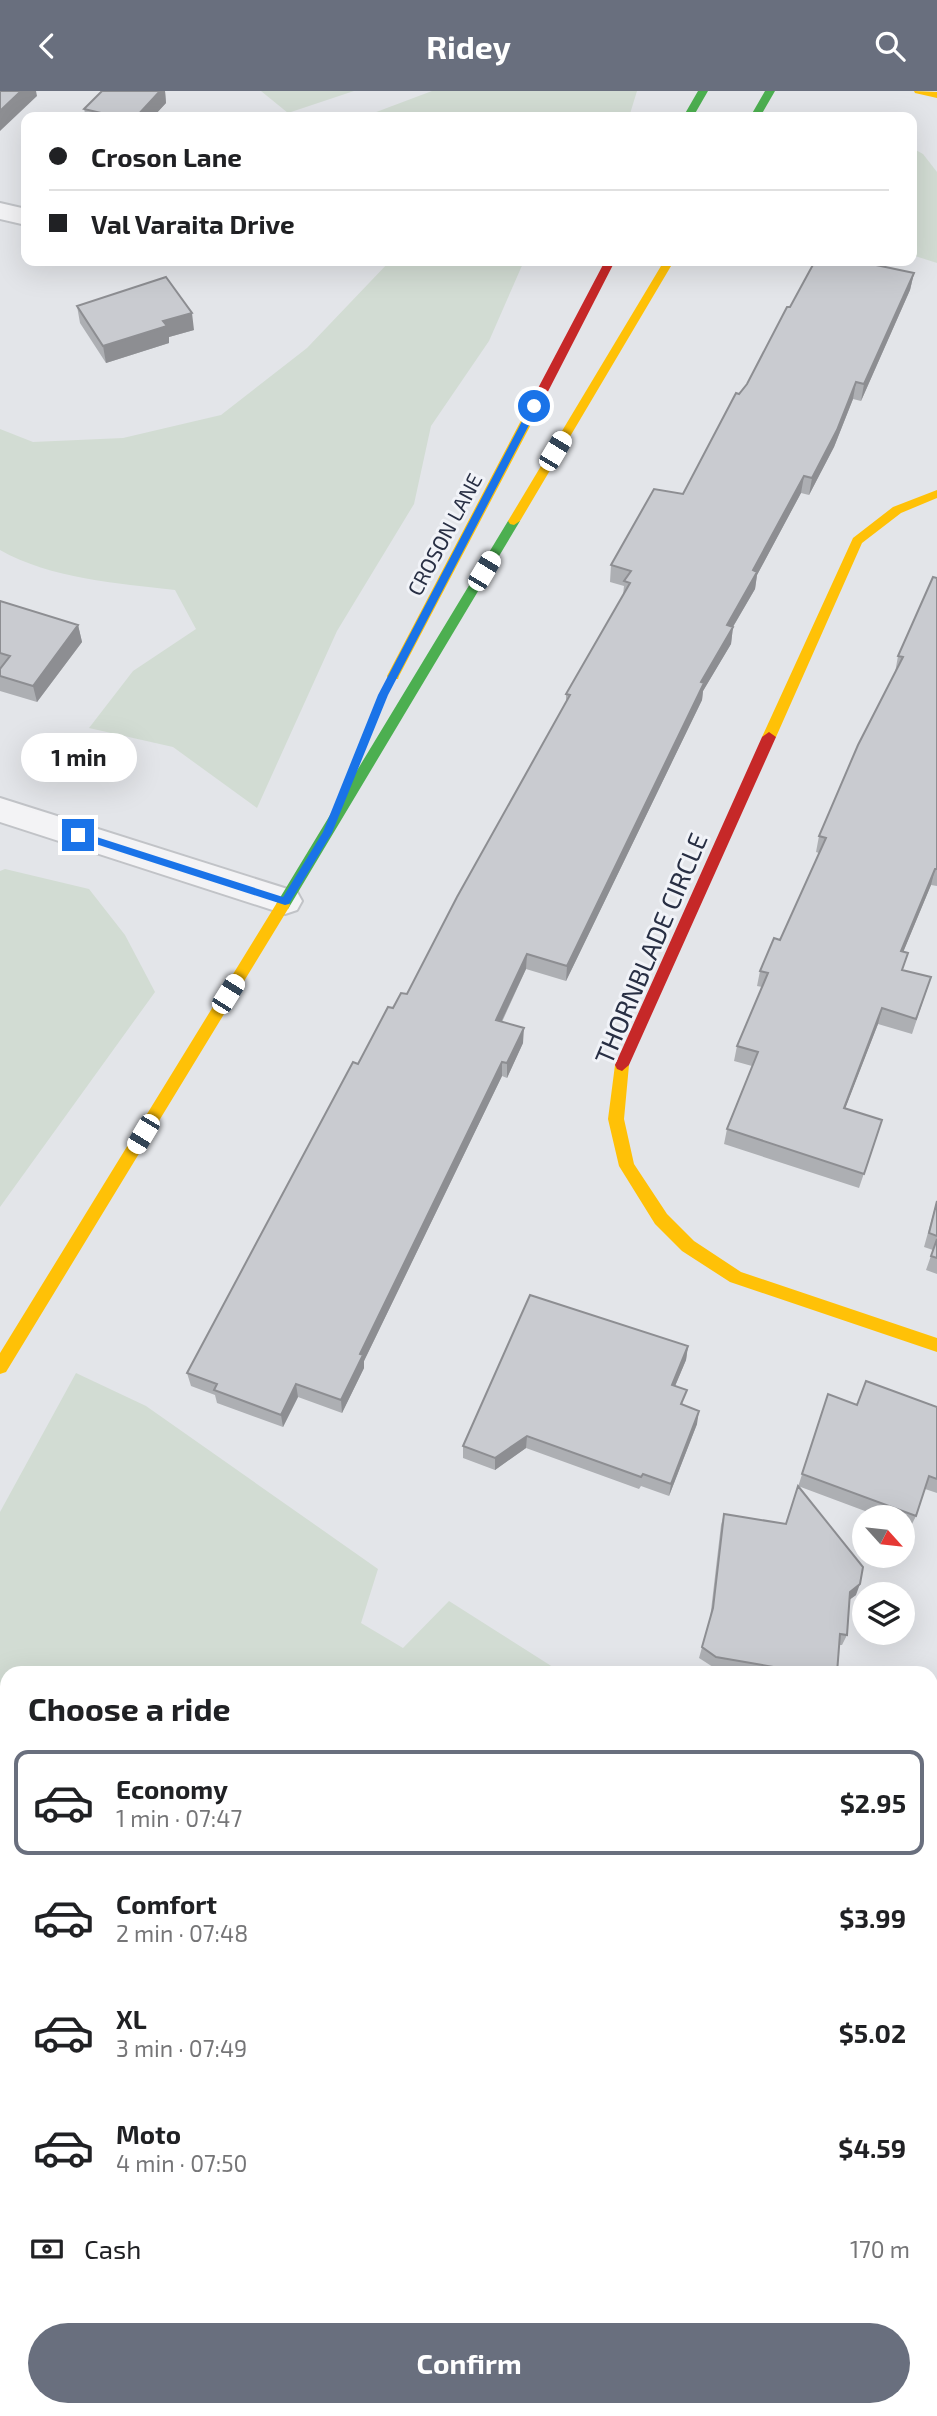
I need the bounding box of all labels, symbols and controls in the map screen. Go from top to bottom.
icon: back [28,27,66,65]
text: Ridey [426,27,511,65]
icon: search [871,27,909,65]
text: Croson Lane [91,141,242,172]
text: Val Varaita Drive [91,208,295,239]
route start [518,390,550,422]
car [536,428,575,474]
street label: CROSON LANE [401,469,487,599]
car [465,548,504,594]
callout: 1 min [20,733,136,783]
text: 1 min [51,743,107,771]
route end [62,819,94,851]
street label: THORNBLADE CIRCLE [587,828,713,1068]
car [208,971,249,1017]
car [124,1111,163,1157]
north arrow [852,1505,915,1568]
map controls [852,1505,915,1645]
button: layers [852,1582,915,1645]
text: Choose a ride [28,1689,231,1727]
icon: car [32,1771,95,1834]
text: Economy [116,1773,228,1804]
text: $2.95 [840,1787,906,1818]
text: 1 min · 07:47 [116,1804,242,1832]
icon: car [32,1886,95,1949]
text: Comfort [116,1888,217,1919]
text: $3.99 [839,1902,906,1933]
text: 2 min · 07:48 [116,1919,248,1947]
icon: car [32,2001,95,2064]
text: XL [116,2003,147,2034]
text: $5.02 [839,2017,906,2048]
text: 3 min · 07:49 [116,2034,247,2062]
icon: car [32,2116,95,2179]
text: Moto [116,2118,181,2149]
text: $4.59 [838,2132,906,2163]
text: 4 min · 07:50 [116,2149,247,2177]
icon: cash [28,2230,66,2268]
text: Cash [84,2233,141,2264]
text: 170 m [850,2235,910,2263]
button: Confirm [28,2323,910,2403]

